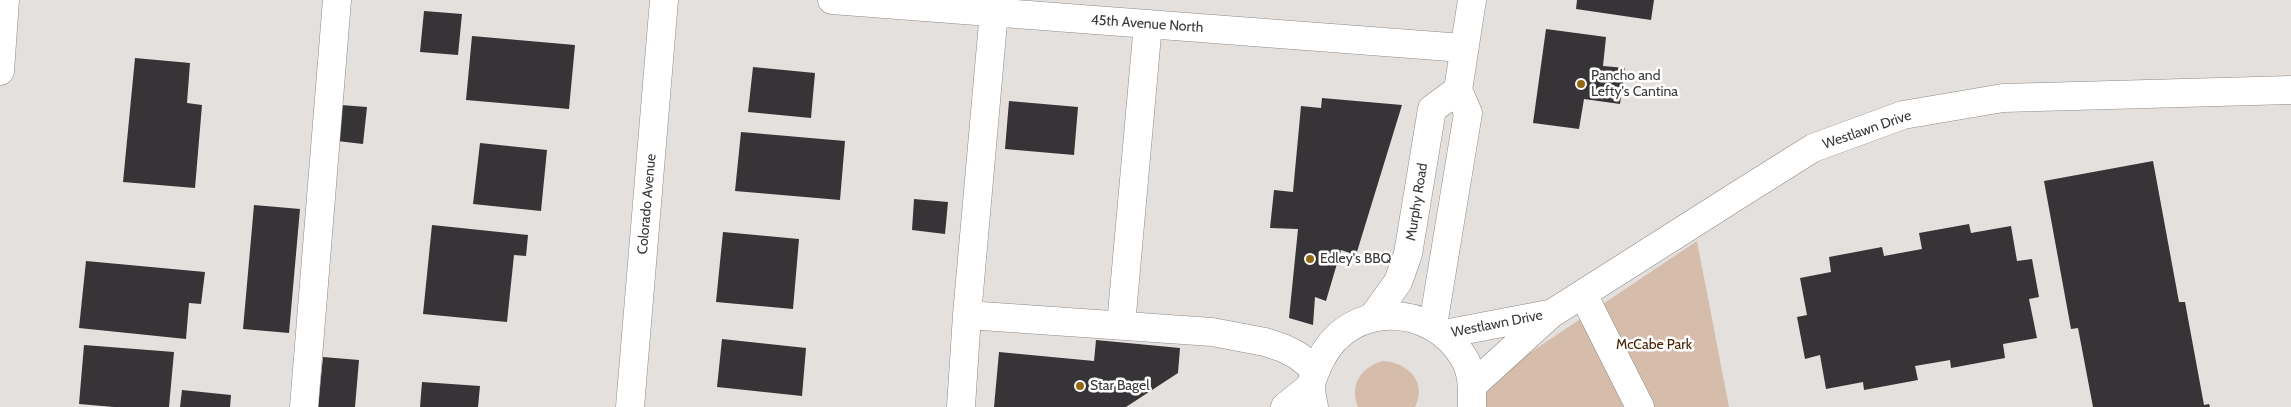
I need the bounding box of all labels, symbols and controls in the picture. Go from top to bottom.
street label: 45th Avenue North [1090,12,1204,36]
place label: Pancho and Lefty's Cantina [1591,68,1678,100]
marker: Pancho and Lefty's Cantina [1575,78,1587,90]
street label: Westlawn Drive [1820,107,1914,153]
street label: Colorado Avenue [634,153,660,255]
street label: Murphy Road [1403,162,1431,242]
place label: Edley's BBQ [1320,251,1391,267]
marker: Edley's BBQ [1304,253,1316,265]
street label: Westlawn Drive [1450,307,1544,341]
park label: McCabe Park [1616,337,1692,353]
place label: Star Bagel [1090,378,1149,394]
marker: Star Bagel [1074,380,1086,392]

